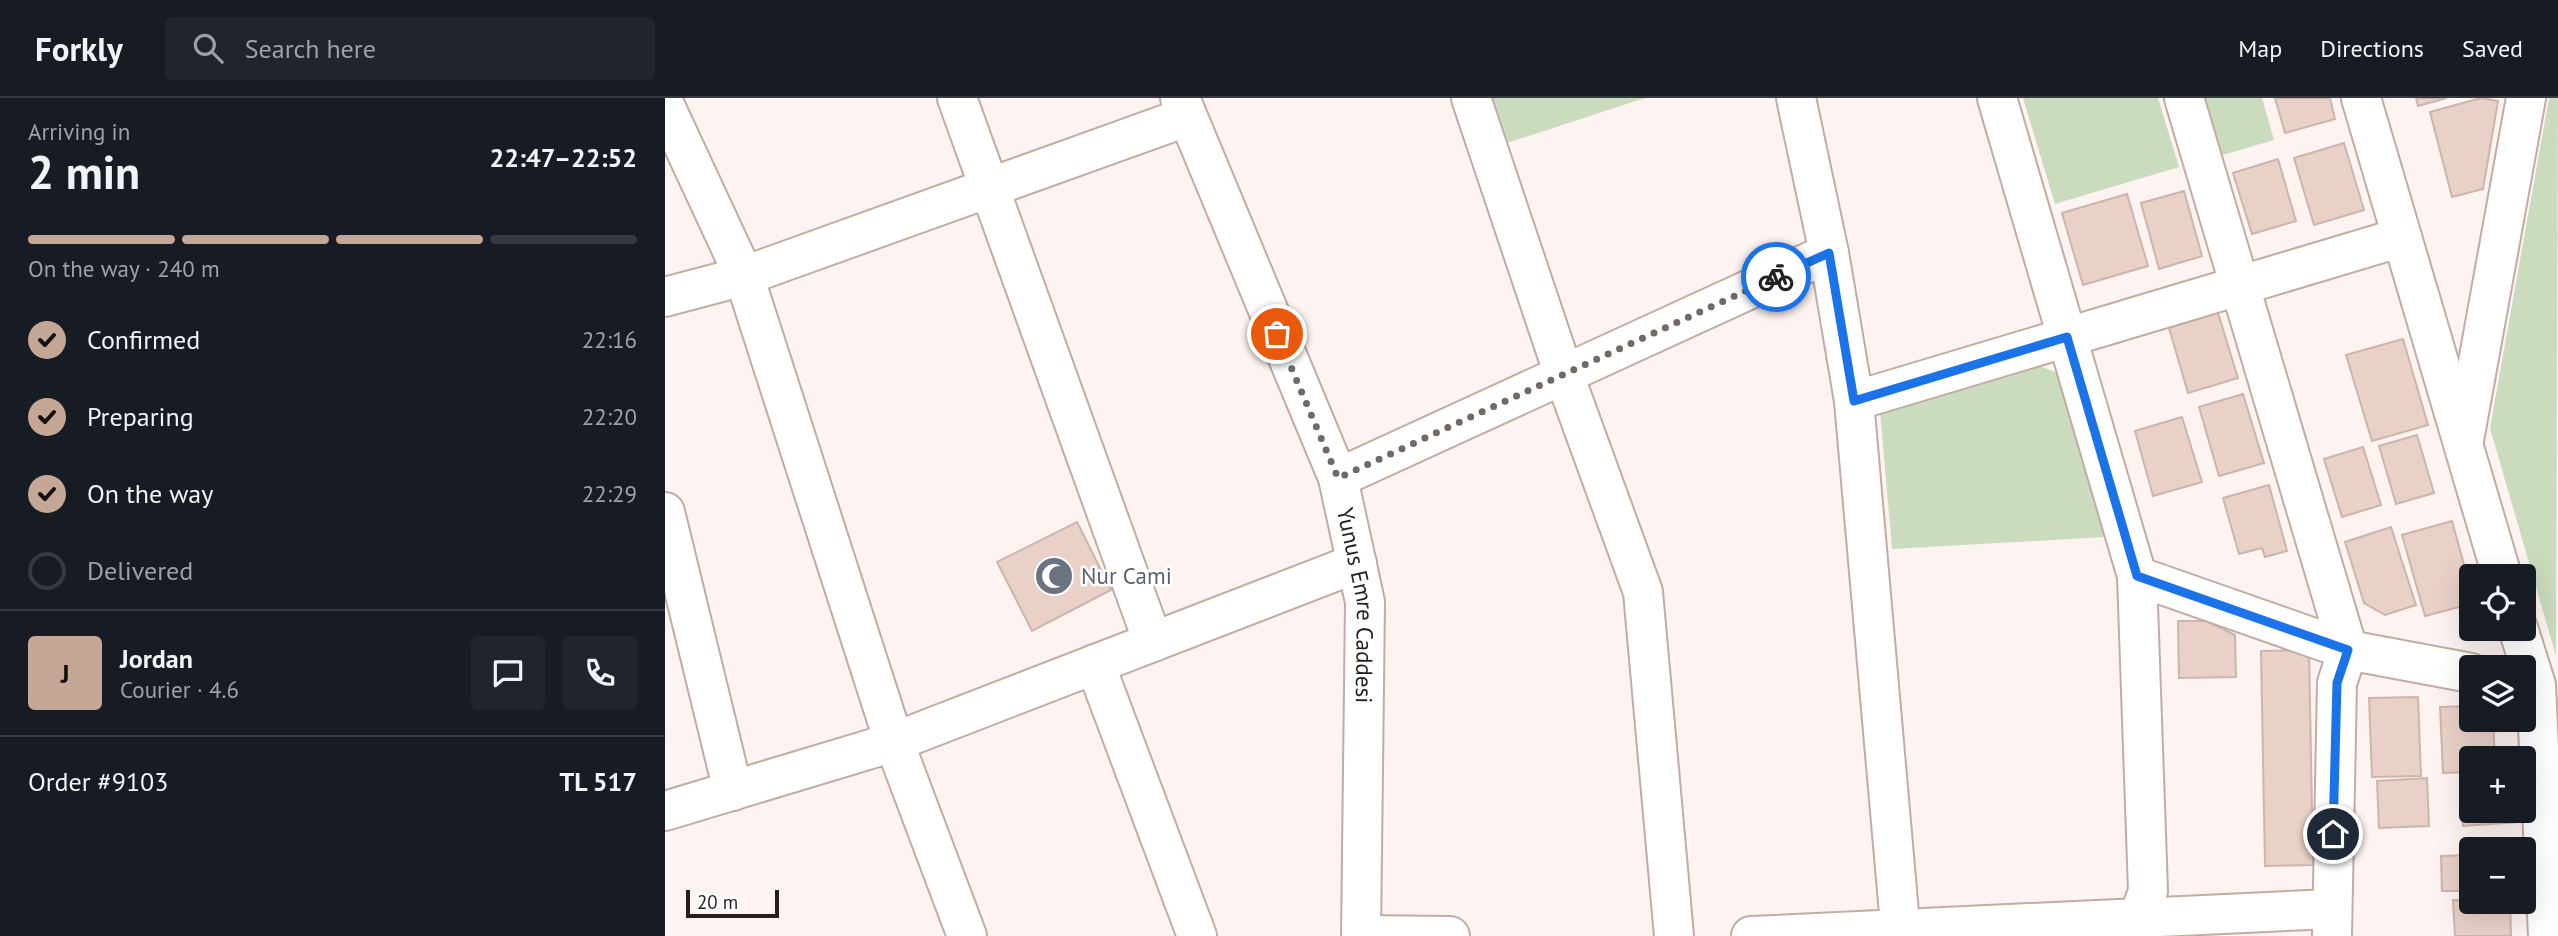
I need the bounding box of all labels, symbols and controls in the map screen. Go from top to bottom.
search box [165,17,655,80]
text: Forkly [35,27,123,70]
icon: search [189,29,227,67]
text: Search here [245,32,376,65]
text: Map [2238,33,2282,64]
text: Directions [2320,33,2424,64]
text: Saved [2462,33,2523,64]
text: Arriving in [28,117,130,146]
text: 22:47–22:52 [490,141,637,174]
text: 2 min [28,142,140,202]
courier [1741,242,1811,312]
text: On the way · 240 m [28,254,220,283]
icon: bike [1757,258,1795,296]
pin [1247,304,1307,364]
icon: bag [1258,315,1296,353]
icon: check [28,321,66,359]
text: Confirmed [87,323,200,356]
text: 22:16 [582,325,637,354]
icon: check [28,398,66,436]
text: Preparing [87,400,194,433]
text: 22:20 [582,402,637,431]
icon: check [28,475,66,513]
text: On the way [87,477,213,510]
text: 22:29 [582,479,637,508]
street label: Yunus Emre Caddesi [1331,505,1380,704]
text: Delivered [87,554,193,587]
mosque icon: Nur Cami [1033,555,1075,597]
place label: Nur Cami [1081,561,1172,590]
map controls [2459,564,2536,914]
button: locate [2459,564,2536,641]
button: chat [471,636,545,710]
button: phone [563,636,637,710]
text: Jordan [120,642,193,675]
button: layers [2459,655,2536,732]
text: J [61,657,69,690]
text: Courier · 4.6 [120,675,239,704]
button: + [2459,746,2536,823]
text: Order #9103 [28,765,168,798]
text: TL 517 [559,765,637,798]
pin [2303,804,2363,864]
icon: home [2314,815,2352,853]
button: − [2459,837,2536,914]
scale bar [686,887,779,919]
text: 20 m [697,890,738,914]

